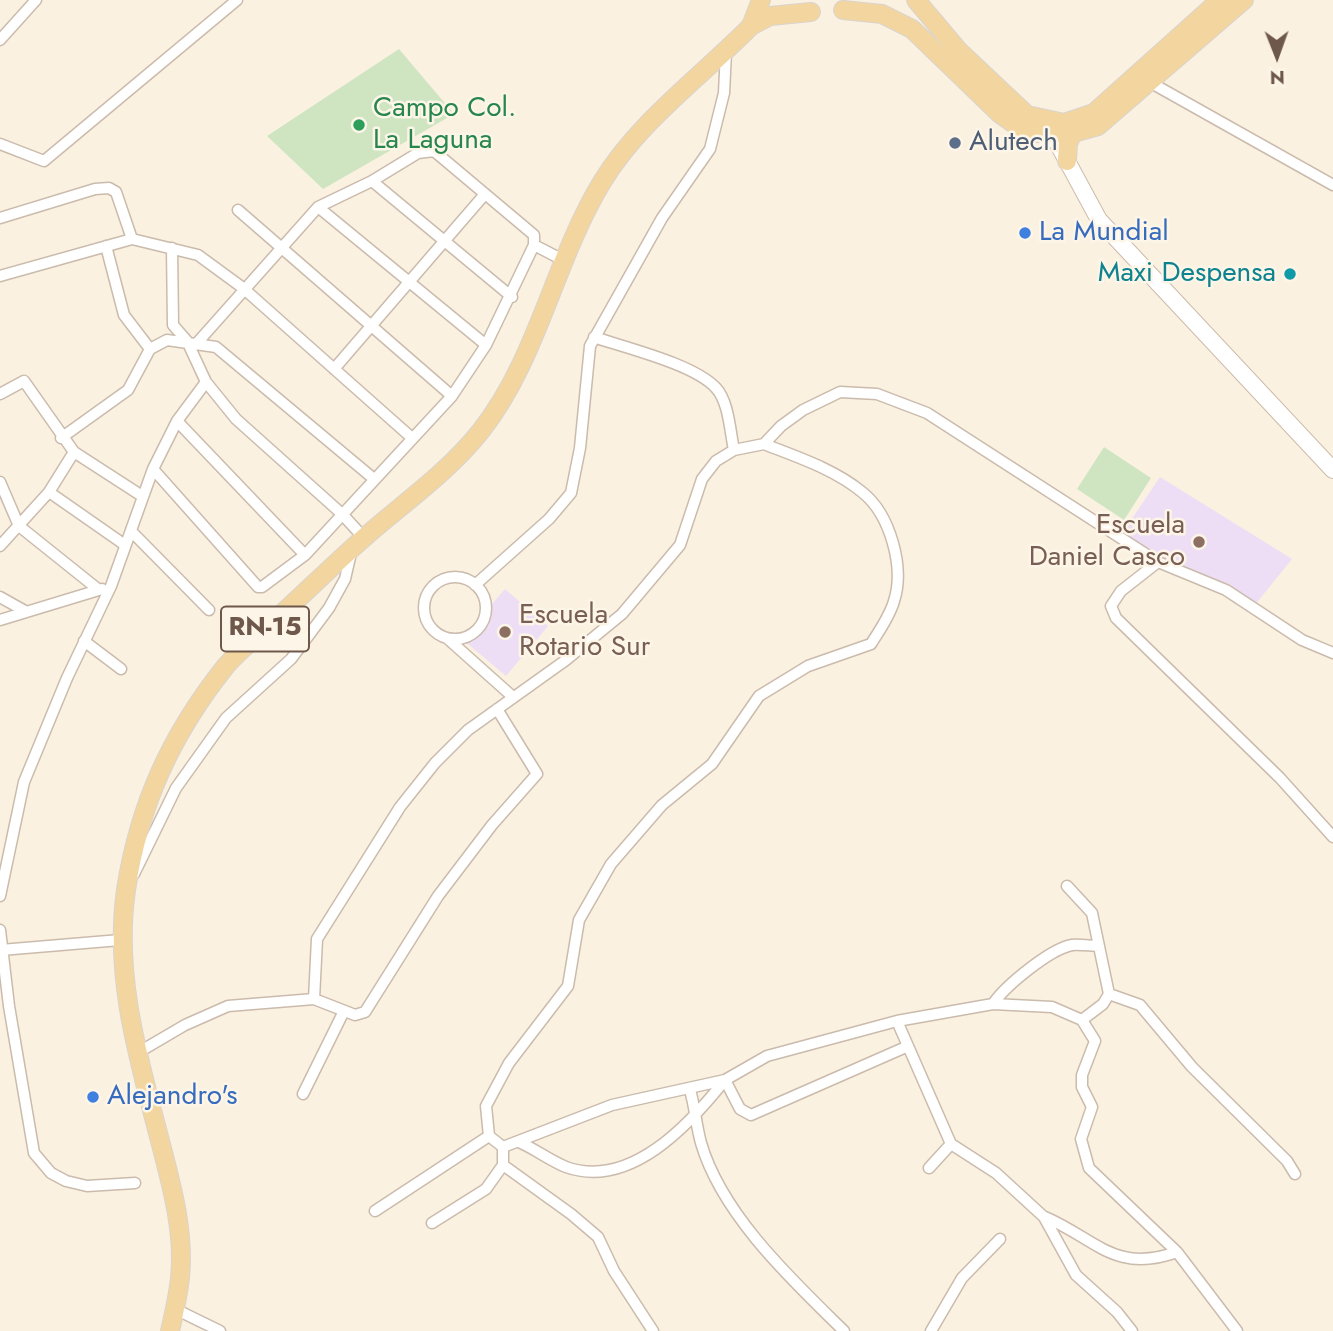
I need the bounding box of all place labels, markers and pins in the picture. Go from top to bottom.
place label: Campo Col. La Laguna [373,92,516,158]
marker: Campo Col. La Laguna [351,117,367,133]
place label: Alutech [969,126,1058,160]
marker: Alutech [947,135,963,151]
place label: La Mundial [1039,216,1169,250]
marker: La Mundial [1017,225,1033,241]
place label: Maxi Despensa [1098,257,1276,291]
marker: Maxi Despensa [1282,266,1298,282]
place label: Escuela Daniel Casco [1029,509,1185,575]
marker: Escuela Daniel Casco [1191,534,1207,550]
place label: Escuela Rotario Sur [519,599,650,665]
marker: Escuela Rotario Sur [497,624,513,640]
place label: Alejandro's [107,1080,238,1114]
marker: Alejandro's [85,1089,101,1105]

